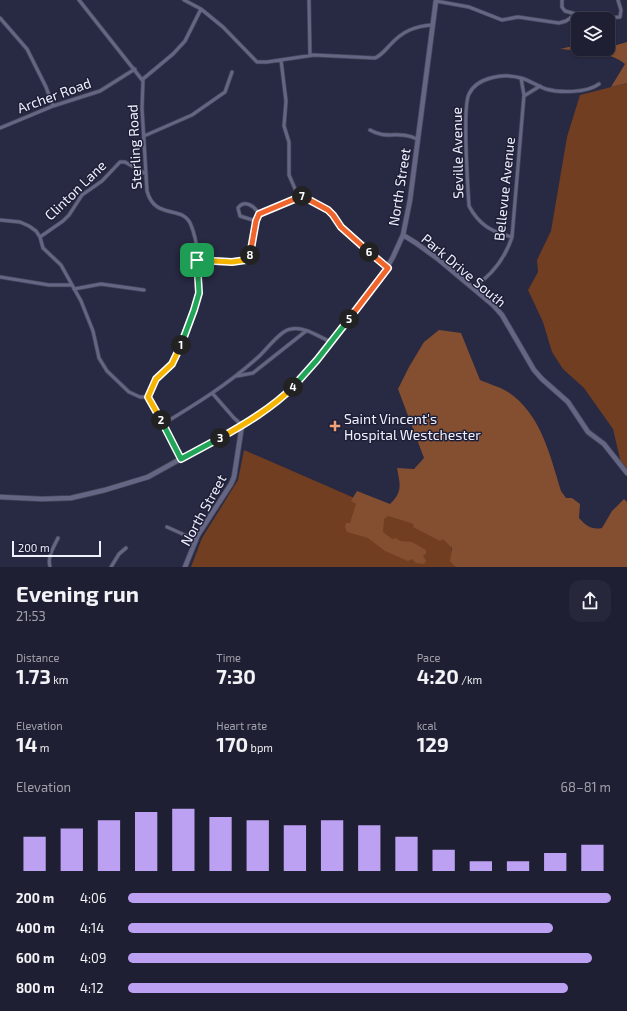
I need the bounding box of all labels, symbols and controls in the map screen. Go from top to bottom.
map controls [571,12,615,56]
button: layers [571,12,615,56]
street label: Archer Road [15,74,93,116]
street label: Sterling Road [123,104,145,190]
street label: Seville Avenue [448,107,466,199]
street label: Bellevue Avenue [490,136,518,242]
street label: North Street [384,147,414,227]
street label: Clinton Lane [41,157,109,223]
pin: 7 [292,186,312,206]
text: 7 [299,189,305,202]
street label: Park Drive South [418,230,510,310]
pin: 6 [359,242,379,262]
pin [180,243,214,277]
pin: 8 [240,245,260,265]
text: 6 [366,245,372,258]
text: 8 [247,248,253,261]
icon: arrive [186,249,208,271]
pin: 5 [339,309,359,329]
text: 5 [346,312,352,325]
pin: 1 [171,335,191,355]
text: 1 [179,338,183,351]
pin: 4 [283,377,303,397]
text: 4 [289,380,297,393]
pin: 2 [151,410,171,430]
place label: Saint Vincent's Hospital Westchester [344,410,481,443]
text: 2 [158,413,164,426]
marker: Saint Vincent's Hospital Westchester [329,420,341,432]
pin: 3 [210,428,230,448]
text: 3 [217,431,223,444]
street label: North Street [176,471,230,549]
scale bar [12,539,101,558]
text: 200 m [18,541,50,554]
text: Evening run [16,580,139,606]
button: share [569,580,611,622]
text: 21:53 [16,608,46,624]
text: Distance [16,651,59,664]
text: Time [216,651,241,664]
text: Pace [417,651,440,664]
text: 1.73 [16,664,51,688]
text: 7:30 [216,664,256,688]
text: 4:20 [417,664,459,688]
text: km [51,673,68,686]
text: /km [459,673,482,686]
text: Elevation [16,719,63,732]
text: Heart rate [216,719,267,732]
text: kcal [417,719,437,732]
text: 14 [16,732,37,756]
text: 170 [216,732,248,756]
text: 129 [417,732,449,756]
text: m [37,741,49,754]
text: bpm [248,741,273,754]
text: Elevation [16,779,71,795]
text: 68–81 m [561,779,611,795]
text: 200 m [16,890,54,906]
text: 4:06 [80,890,106,906]
text: 400 m [16,920,55,936]
text: 4:14 [80,920,104,936]
text: 600 m [16,950,54,966]
text: 4:09 [80,950,106,966]
text: 800 m [16,980,55,996]
text: 4:12 [80,980,104,996]

